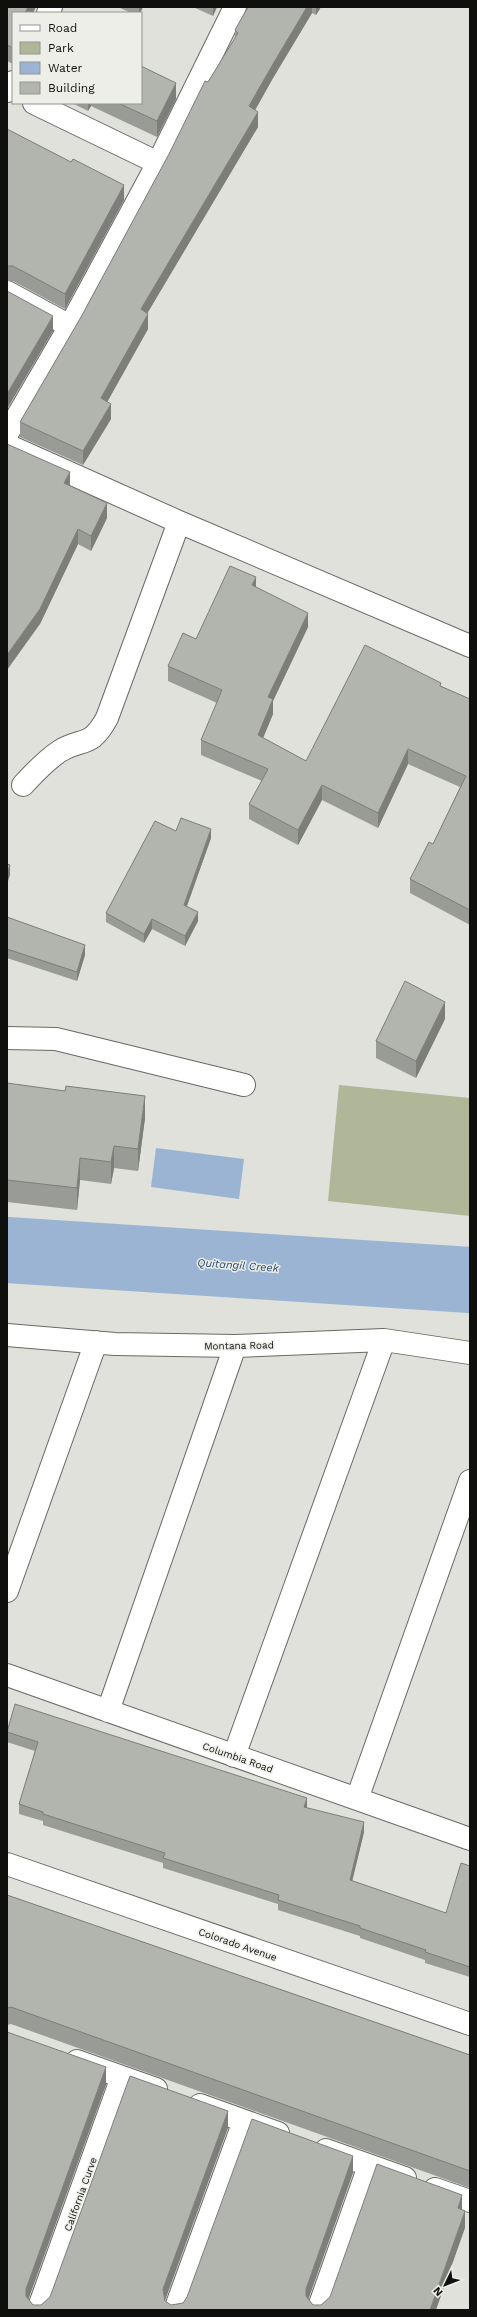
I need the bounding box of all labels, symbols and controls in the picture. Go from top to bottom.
legend [12,12,142,104]
text: Road [48,21,77,35]
text: Park [48,41,74,55]
text: Water [48,61,83,75]
text: Building [48,81,95,95]
water label: Quitangil Creek [197,1256,280,1275]
street label: Montana Road [204,1339,274,1352]
street label: Columbia Road [201,1740,275,1775]
street label: Colorado Avenue [197,1926,279,1963]
street label: California Curve [62,2155,99,2233]
north arrow [425,2265,465,2305]
text: N [431,2284,446,2299]

